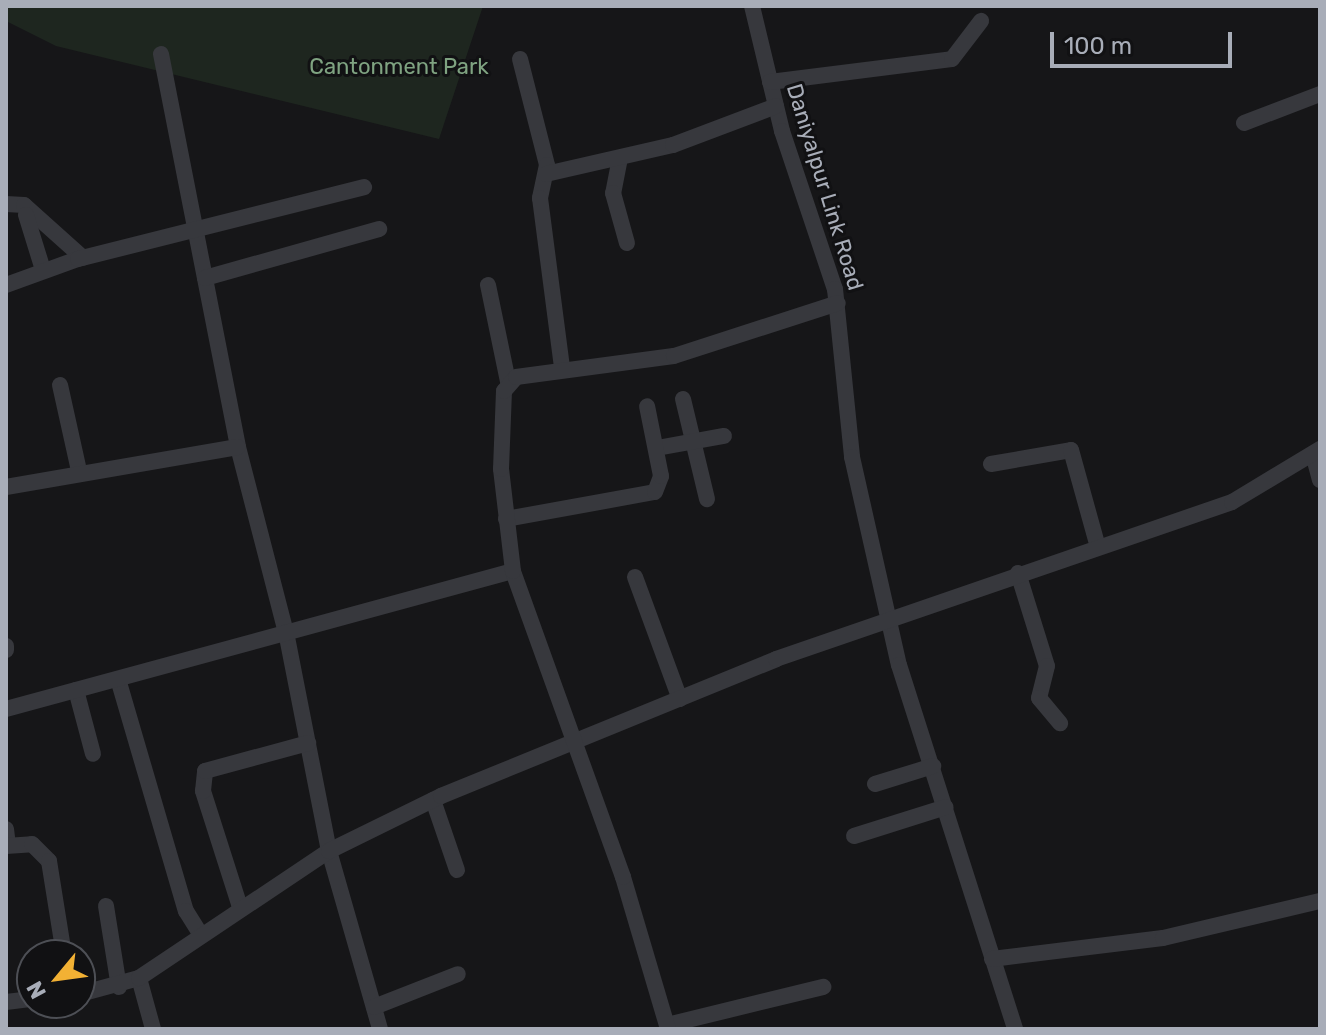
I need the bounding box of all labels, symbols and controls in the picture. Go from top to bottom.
scale bar [1054,16,1236,66]
text: 100 m [1064,32,1132,60]
park label: Cantonment Park [309,54,489,80]
street label: Daniyalpur Link Road [781,80,869,294]
north arrow [16,939,96,1019]
text: N [21,976,52,1003]

